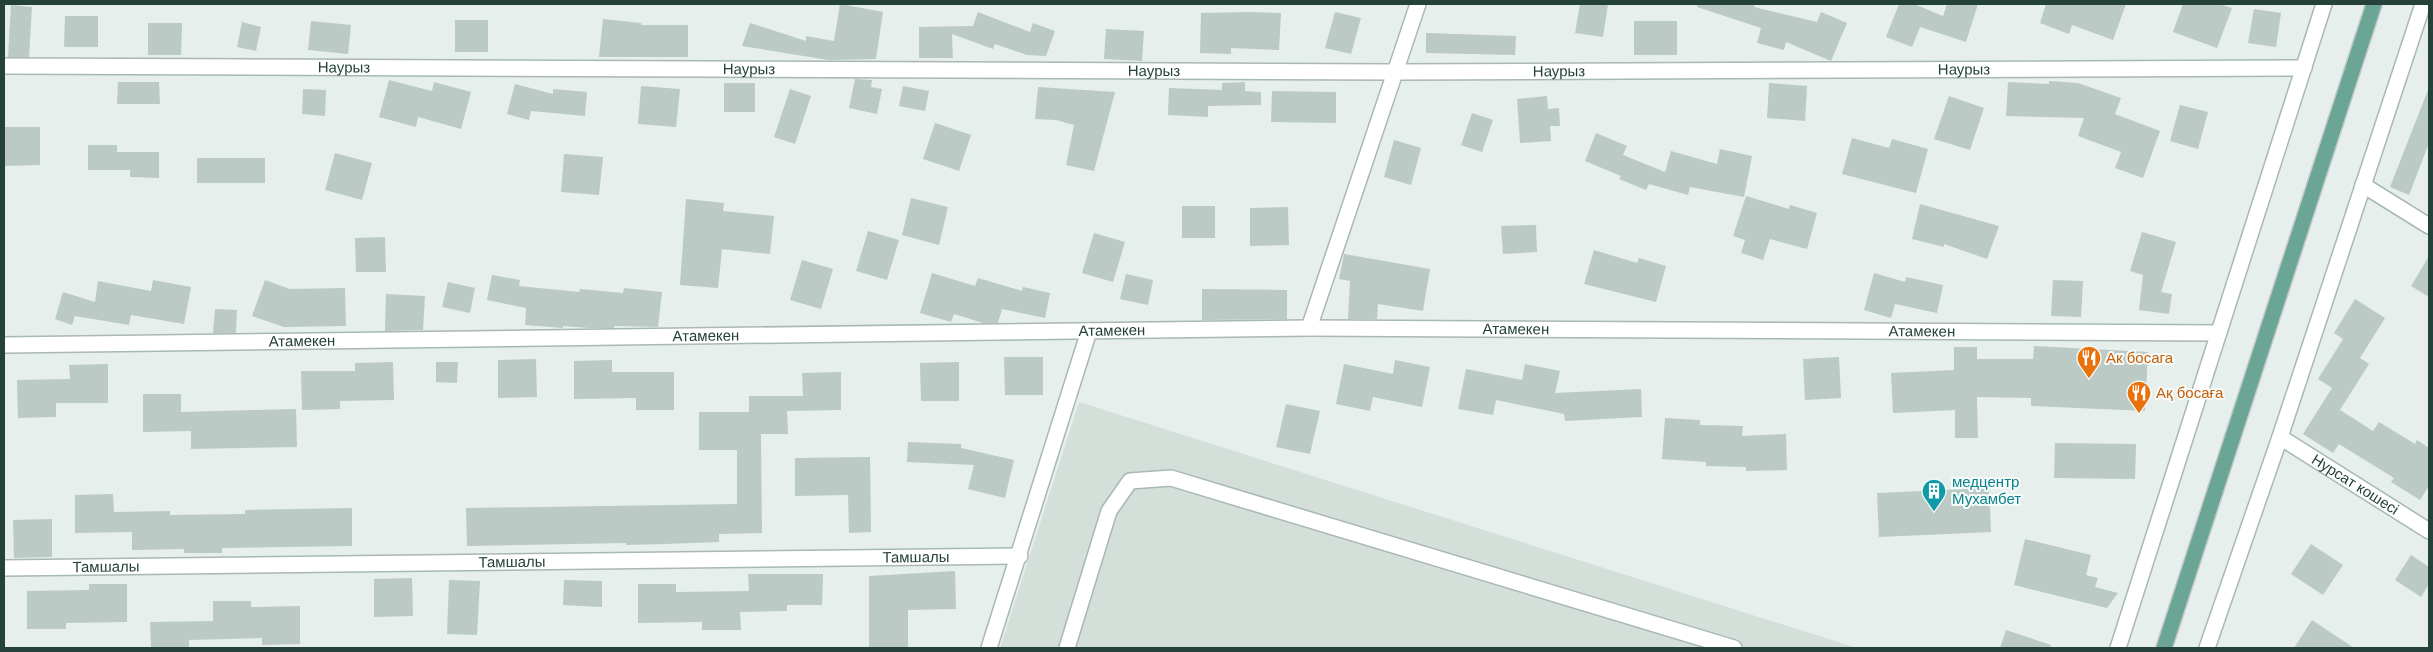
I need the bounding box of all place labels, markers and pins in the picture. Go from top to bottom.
restaurant icon: Ак босага [2076,345,2102,379]
place label: Ак босага [2106,349,2174,366]
restaurant icon: Ақ босаға [2126,380,2152,414]
place label: Ақ босаға [2156,384,2224,401]
place label: медцентр Мухамбет [1952,473,2021,507]
building icon: медцентр Мухамбет [1921,478,1947,512]

